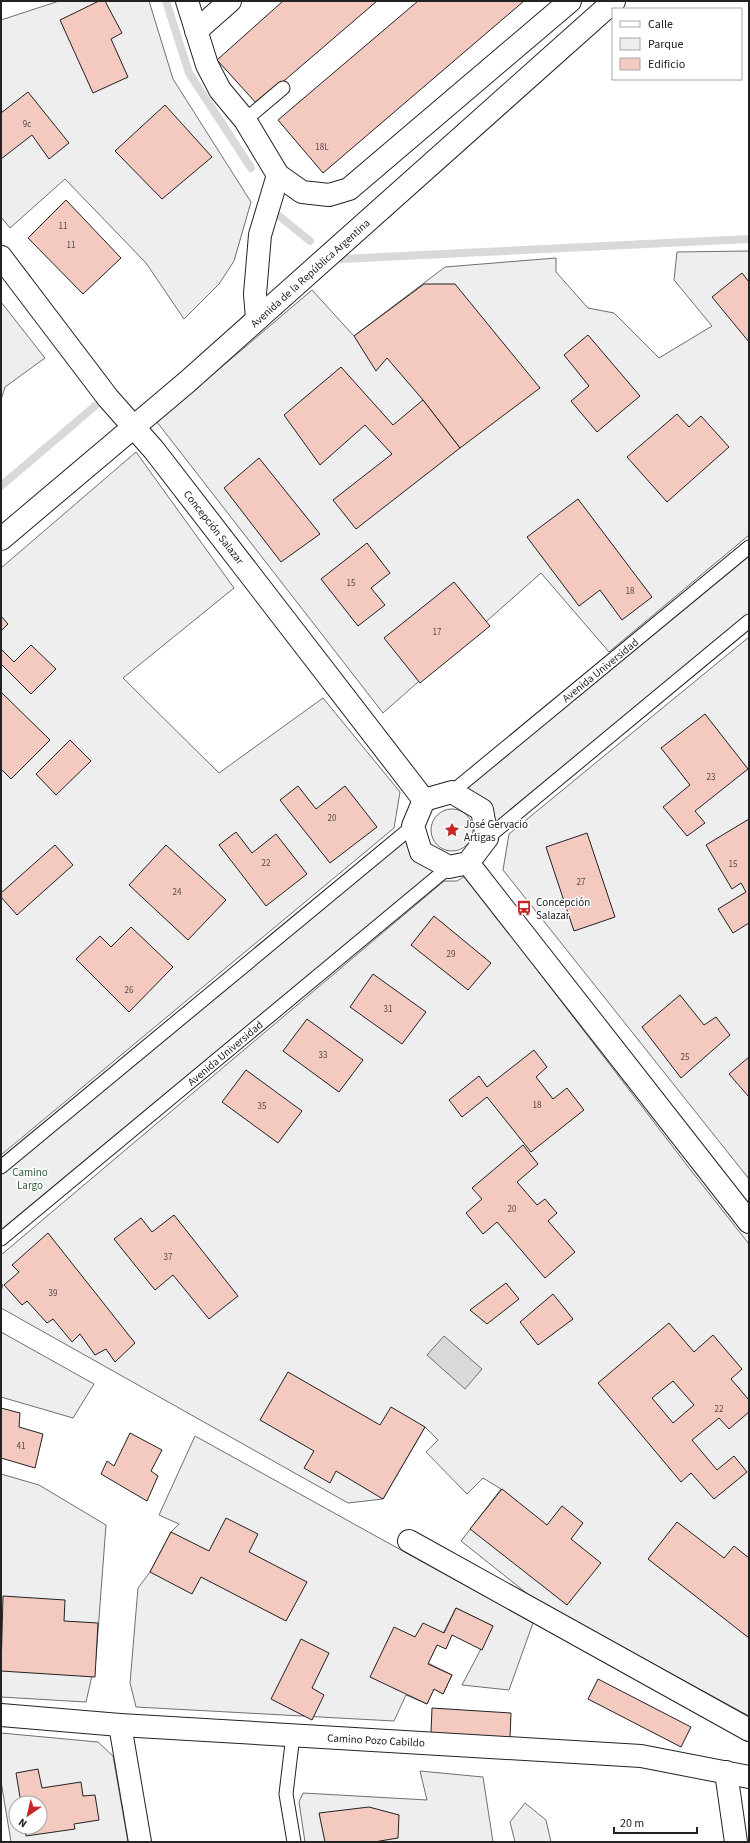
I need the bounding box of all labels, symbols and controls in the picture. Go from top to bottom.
legend [612,8,742,80]
text: Calle [648,16,673,33]
text: Parque [648,36,684,53]
text: Edificio [648,56,685,73]
house number: 9c [23,118,31,131]
house number: 18L [315,141,329,154]
street label: Avenida de la República Argentina [247,216,373,331]
house number: 11 [59,220,67,233]
house number: 11 [67,239,75,252]
street label: Concepción Salazar [180,487,247,568]
house number: 15 [347,577,356,590]
house number: 18 [626,585,635,598]
house number: 17 [433,626,442,639]
street label: Avenida Universidad [559,635,642,706]
house number: 23 [707,771,716,784]
house number: 20 [328,812,337,825]
place label: José Gervacio Artigas [464,817,528,845]
place icon: José Gervacio Artigas [443,821,461,839]
house number: 22 [262,857,271,870]
house number: 15 [729,858,738,871]
house number: 27 [577,876,586,889]
house number: 24 [173,886,182,899]
place label: Concepción Salazar [536,895,590,923]
bus stop icon: Concepción Salazar [515,899,533,917]
house number: 29 [447,948,456,961]
house number: 26 [125,984,134,997]
house number: 31 [384,1003,392,1016]
street label: Avenida Universidad [184,1017,266,1089]
house number: 33 [319,1049,328,1062]
house number: 25 [681,1051,690,1064]
house number: 18 [533,1099,542,1112]
house number: 35 [258,1100,267,1113]
park label: Camino Largo [12,1165,48,1193]
house number: 20 [508,1203,517,1216]
house number: 37 [164,1251,173,1264]
house number: 39 [49,1287,58,1300]
house number: 22 [715,1403,724,1416]
house number: 41 [17,1440,25,1453]
street label: Camino Pozo Cabildo [327,1730,425,1751]
north arrow [8,1795,48,1835]
scale bar [614,1809,697,1835]
text: N [15,1815,30,1831]
text: 20 m [620,1815,644,1832]

